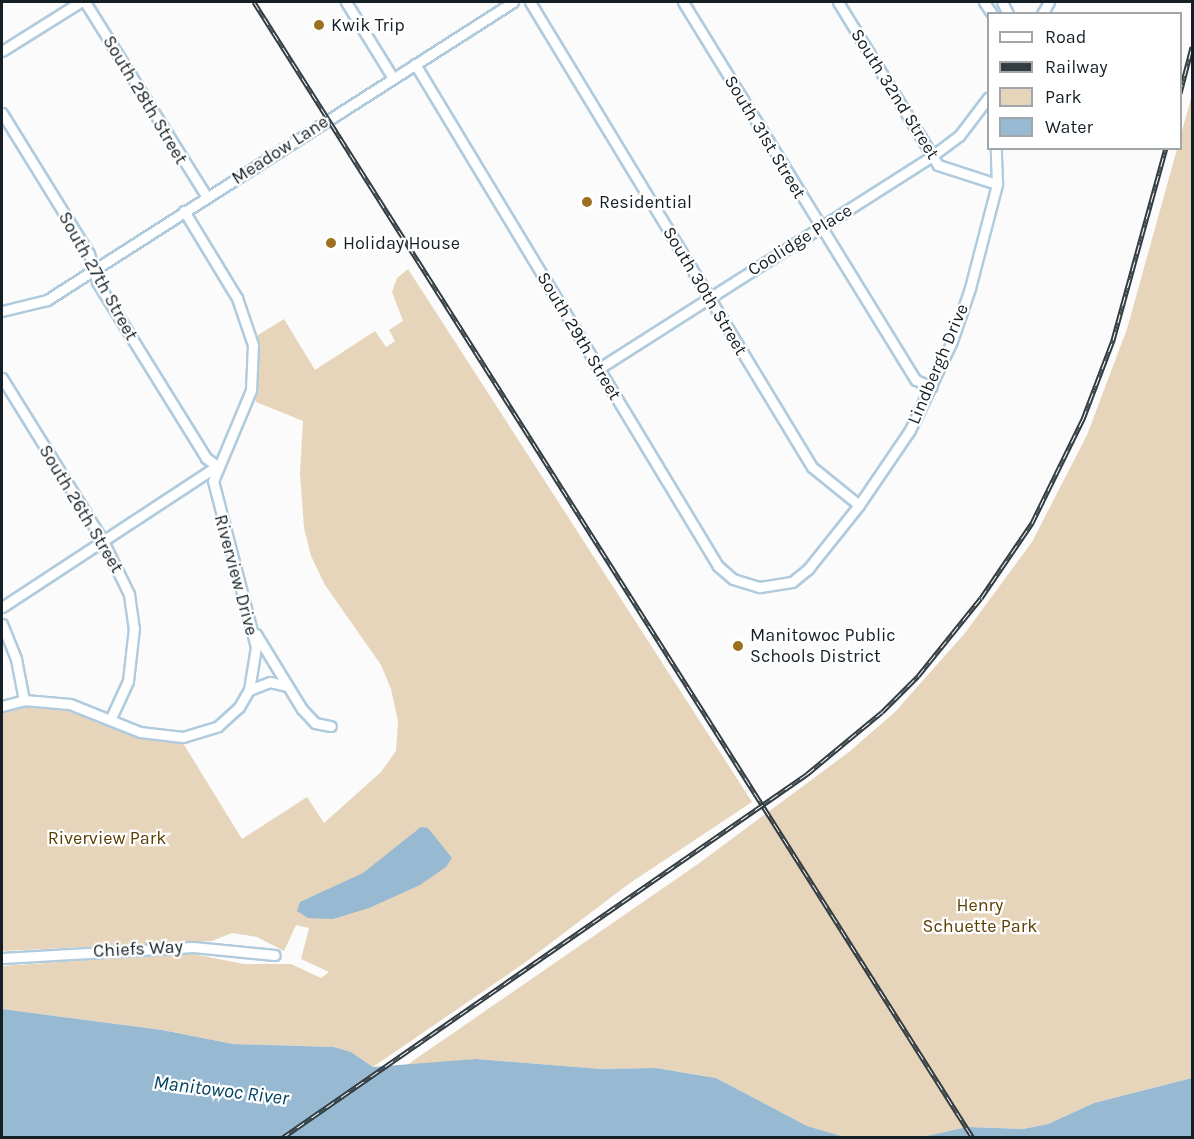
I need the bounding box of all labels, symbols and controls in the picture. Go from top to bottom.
legend [987,12,1182,150]
place label: Kwik Trip [331,14,405,36]
marker: Kwik Trip [312,18,326,32]
street label: South 32nd Street [846,25,944,163]
text: Road [1045,26,1086,48]
street label: South 28th Street [98,32,192,168]
text: Railway [1045,56,1108,78]
street label: South 31st Street [720,71,810,203]
text: Park [1045,86,1082,108]
street label: Meadow Lane [228,111,332,189]
text: Water [1045,116,1093,138]
place label: Residential [599,191,692,213]
marker: Residential [580,195,594,209]
street label: Coolidge Place [744,199,856,281]
street label: South 27th Street [54,208,142,344]
street label: South 30th Street [658,223,752,359]
place label: Holiday House [343,232,460,254]
marker: Holiday House [324,236,338,250]
street label: South 29th Street [532,268,626,404]
street label: Lindbergh Drive [903,301,973,427]
street label: South 26th Street [34,441,128,577]
street label: Riverview Drive [209,512,263,638]
place label: Manitowoc Public Schools District [750,625,896,668]
marker: Manitowoc Public Schools District [731,639,745,653]
park label: Riverview Park [48,827,166,849]
park label: Henry Schuette Park [923,895,1037,938]
street label: Chiefs Way [93,936,183,962]
water label: Manitowoc River [152,1070,290,1110]

